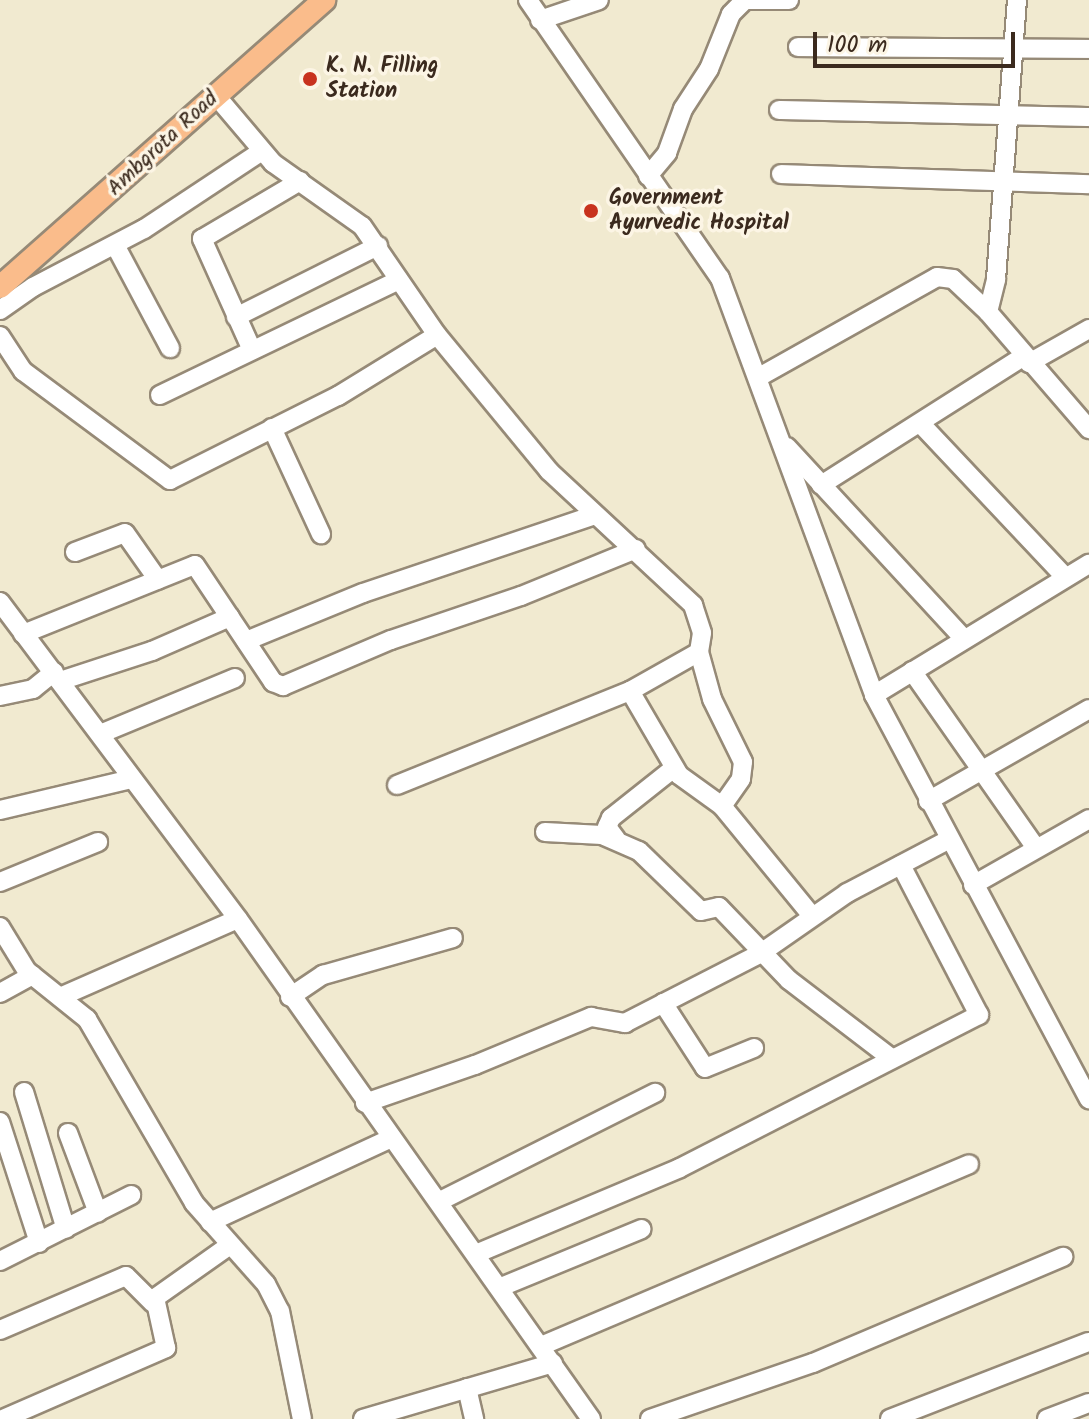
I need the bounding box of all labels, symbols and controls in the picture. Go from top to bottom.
scale bar [817,16,1019,66]
text: 100 m [827,26,887,65]
place label: K. N. Filling Station [326,53,438,104]
marker: K. N. Filling Station [301,70,319,88]
street label: Ambgrota Road [102,86,224,202]
place label: Government Ayurvedic Hospital [609,185,789,236]
marker: Government Ayurvedic Hospital [580,200,602,222]

